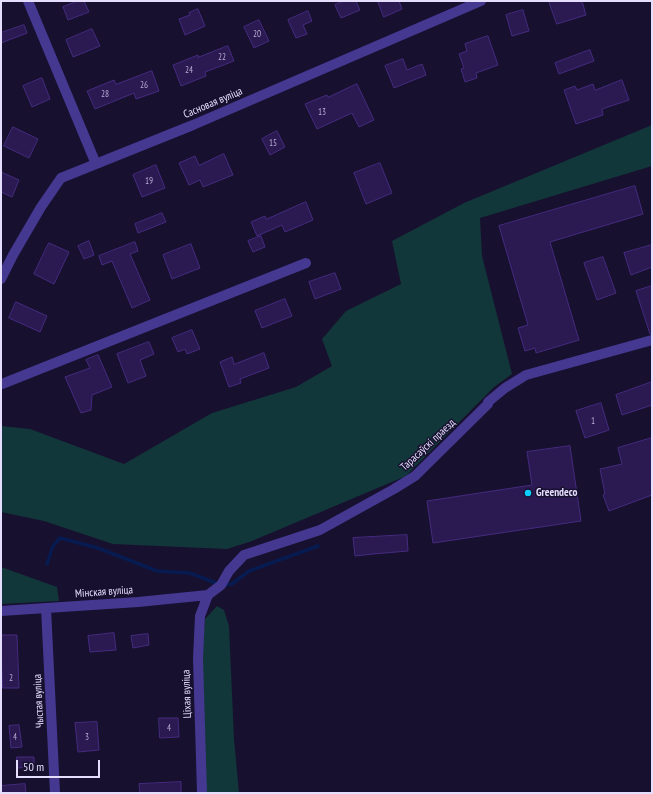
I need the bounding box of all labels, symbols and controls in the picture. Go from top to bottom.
house number: 20 [253,29,261,39]
house number: 22 [218,52,226,62]
house number: 24 [185,65,193,75]
house number: 26 [140,80,148,90]
street label: Сасновая вуліца [181,85,245,121]
house number: 28 [101,89,109,99]
house number: 13 [318,107,326,117]
house number: 15 [269,138,277,148]
house number: 19 [145,176,153,186]
street label: Тарасаўскі праезд [398,416,458,474]
house number: 1 [591,416,595,426]
place label: Greendeco [536,486,577,500]
marker: Greendeco [523,488,533,498]
street label: Мінская вуліца [75,583,133,601]
street label: Ціхая вуліца [180,670,194,718]
house number: 2 [9,673,13,683]
street label: Чыстая вуліца [31,674,47,728]
house number: 4 [167,723,171,733]
house number: 4 [13,732,17,742]
house number: 3 [85,732,89,742]
scale bar [18,752,102,778]
text: 50 m [23,759,44,774]

